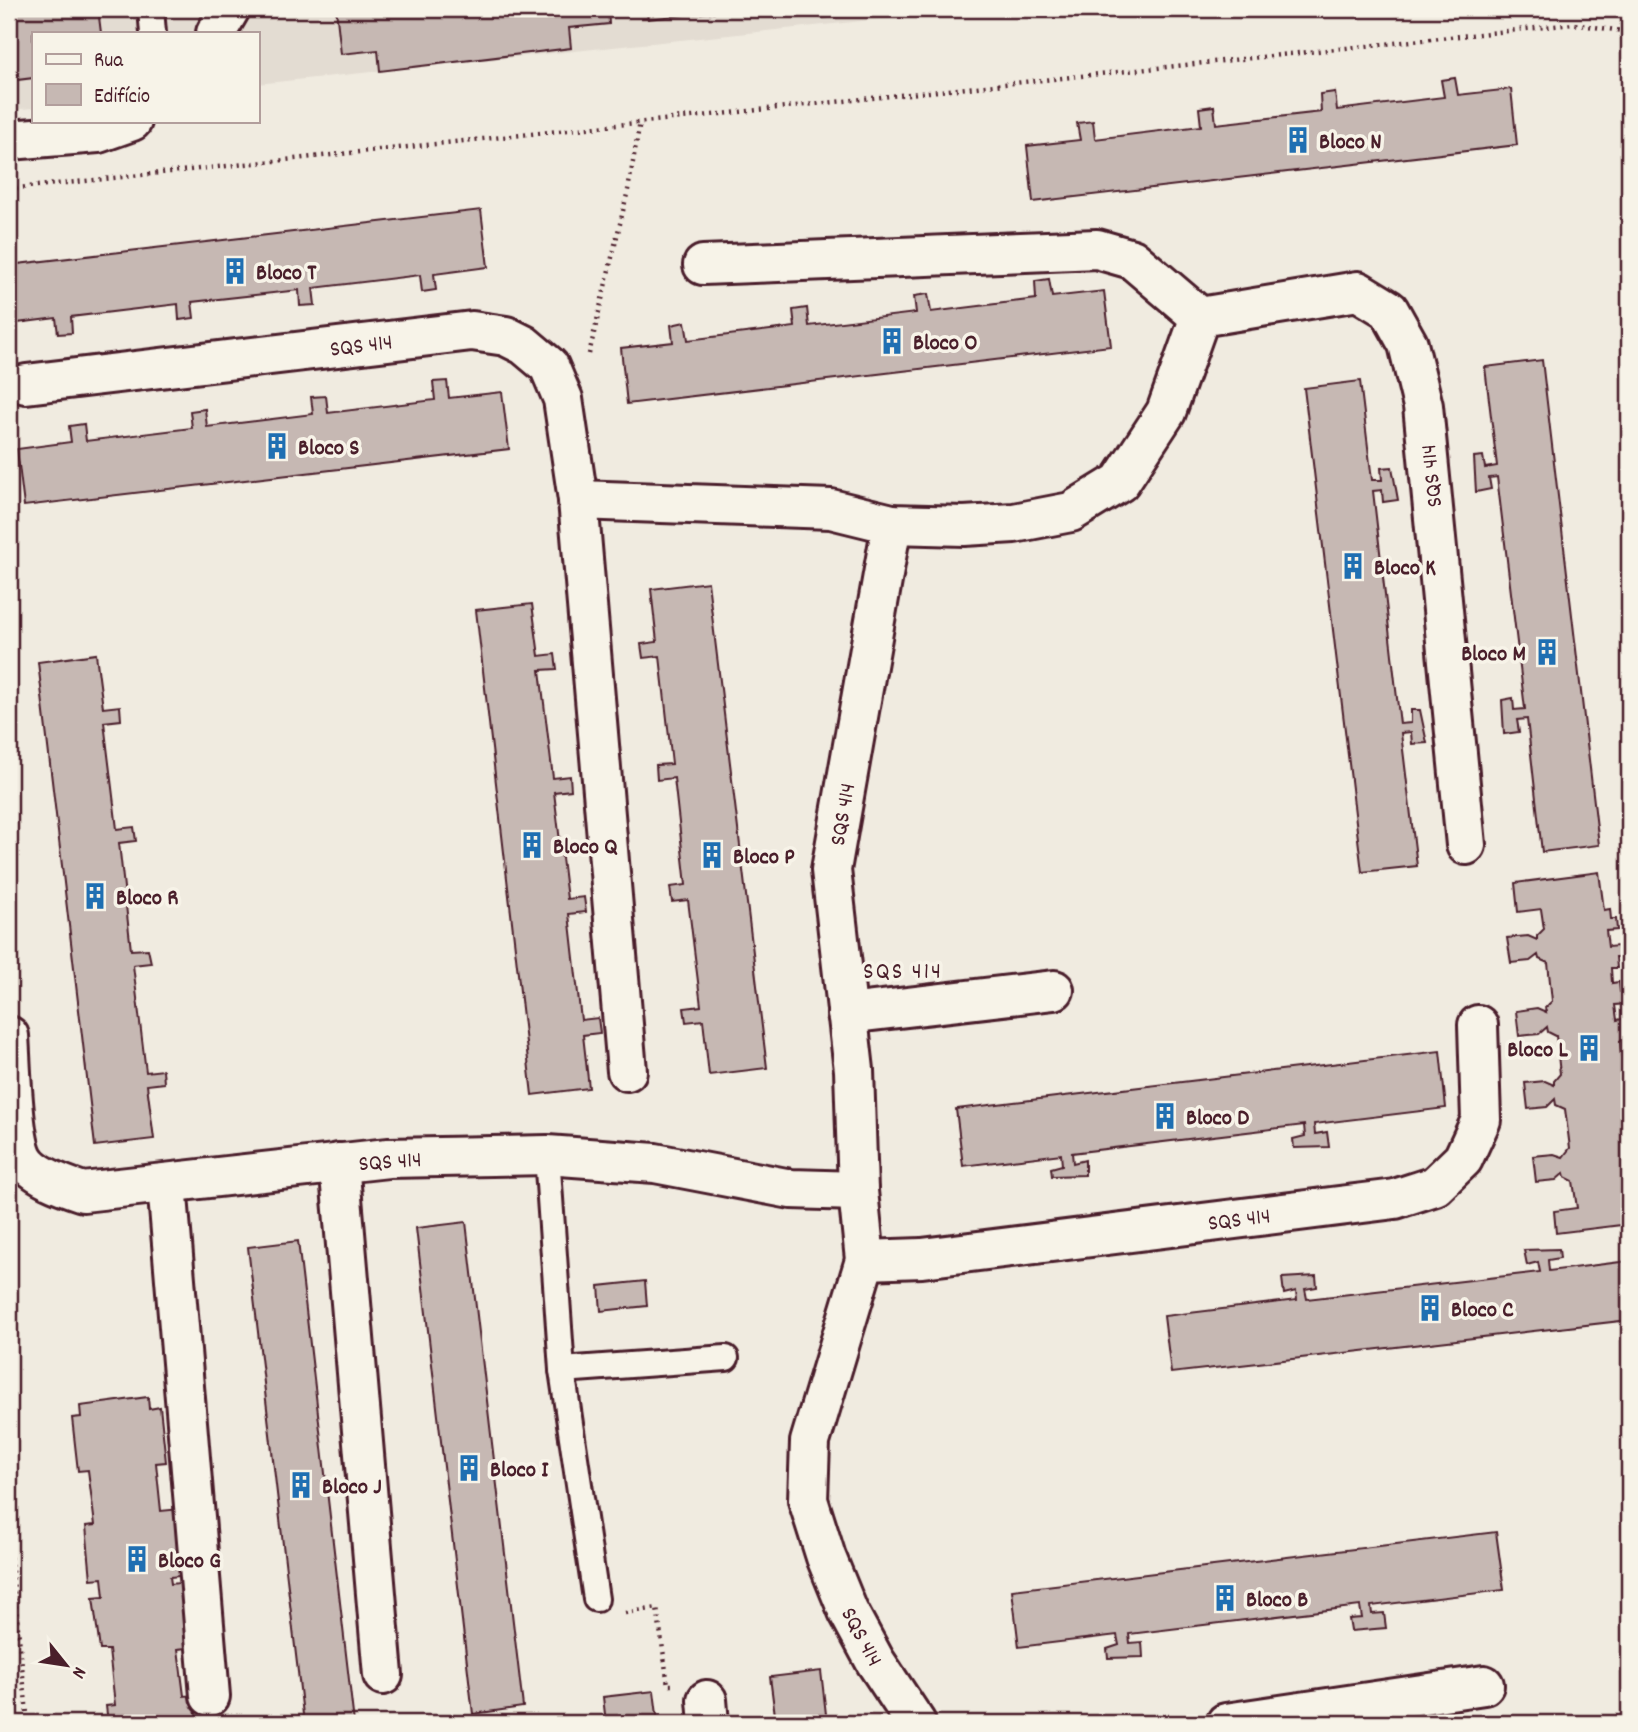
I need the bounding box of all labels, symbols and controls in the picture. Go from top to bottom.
legend [32,32,259,122]
text: Rua [94,47,124,77]
text: Edifício [94,83,150,113]
building icon: Bloco N [1283,125,1313,155]
place label: Bloco N [1319,127,1382,160]
building icon: Bloco T [220,256,250,286]
place label: Bloco T [256,258,317,291]
building icon: Bloco O [877,326,907,356]
street label: SQS 414 [328,327,395,368]
place label: Bloco O [913,328,978,361]
building icon: Bloco S [262,431,292,461]
place label: Bloco S [298,433,360,466]
street label: SQS 414 [1414,443,1453,509]
building icon: Bloco K [1338,551,1368,581]
place label: Bloco K [1374,553,1436,586]
building icon: Bloco M [1532,637,1562,667]
place label: Bloco M [1461,639,1526,672]
street label: SQS 414 [823,781,866,849]
building icon: Bloco Q [517,830,547,860]
place label: Bloco Q [553,832,618,865]
building icon: Bloco P [697,840,727,870]
place label: Bloco P [733,842,795,875]
building icon: Bloco R [80,881,110,911]
place label: Bloco R [116,883,179,916]
district label: SQS 414 [863,956,943,990]
building icon: Bloco L [1574,1033,1604,1063]
place label: Bloco L [1507,1035,1569,1068]
building icon: Bloco D [1150,1101,1180,1131]
place label: Bloco D [1186,1103,1249,1136]
street label: SQS 414 [358,1145,423,1182]
street label: SQS 414 [1206,1201,1273,1242]
building icon: Bloco C [1415,1293,1445,1323]
place label: Bloco C [1451,1295,1514,1328]
building icon: Bloco I [454,1453,484,1483]
place label: Bloco I [490,1455,549,1488]
building icon: Bloco J [286,1470,316,1500]
place label: Bloco J [322,1472,382,1505]
building icon: Bloco G [122,1544,152,1574]
place label: Bloco G [158,1546,221,1579]
building icon: Bloco B [1210,1583,1240,1613]
place label: Bloco B [1246,1585,1308,1618]
street label: SQS 414 [831,1602,889,1673]
north arrow [32,1630,102,1700]
text: N [64,1661,92,1683]

